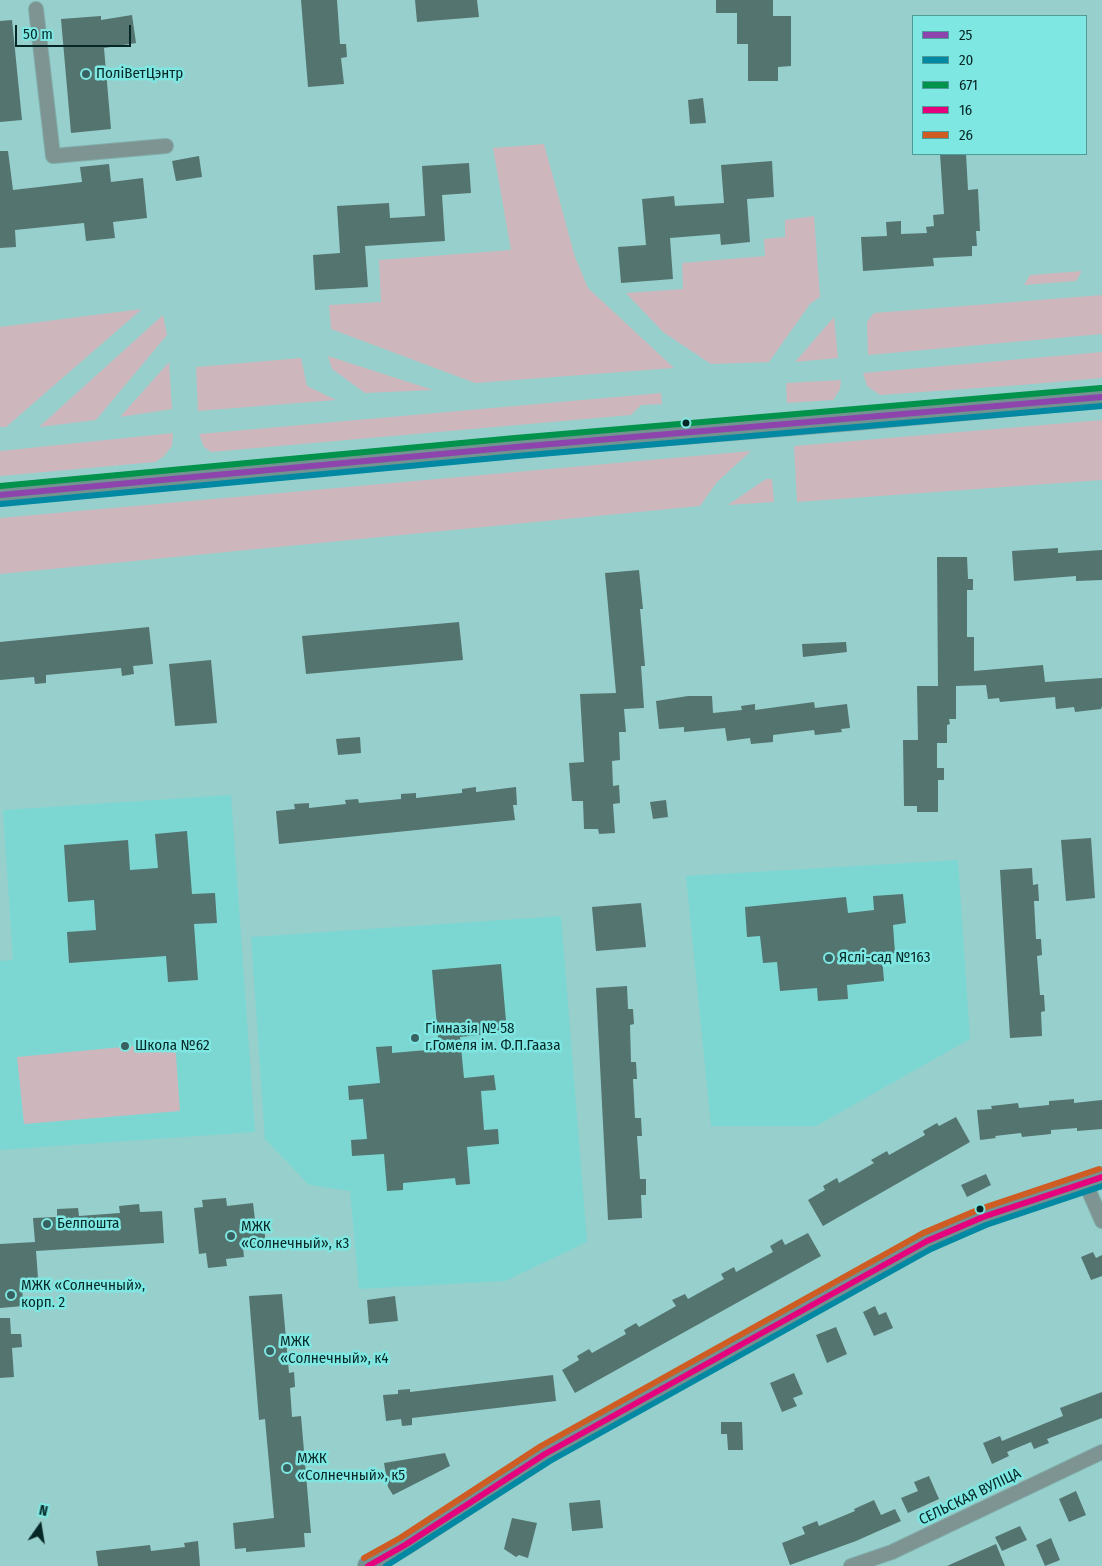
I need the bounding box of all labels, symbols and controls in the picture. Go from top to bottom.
scale bar [18,15,134,47]
legend [912,15,1087,155]
text: 50 m [23,25,53,43]
text: 25 [959,26,973,44]
text: 20 [959,51,973,69]
place label: ПоліВетЦэнтр [96,65,183,83]
marker: ПоліВетЦэнтр [80,68,92,80]
text: 671 [959,76,978,94]
text: 16 [959,101,972,119]
text: 26 [959,126,973,144]
unlabelled marker [681,418,691,428]
place label: Яслі-сад №163 [839,949,930,967]
marker: Яслі-сад №163 [823,952,835,964]
place label: Гімназія № 58 г.Гомеля ім. Ф.П.Гааза [425,1020,560,1055]
marker: Гімназія № 58 г.Гомеля ім. Ф.П.Гааза [409,1032,421,1044]
place label: Школа №62 [135,1037,210,1055]
marker: Школа №62 [119,1040,131,1052]
unlabelled marker [975,1204,985,1214]
place label: Белпошта [57,1215,119,1233]
marker: Белпошта [41,1218,53,1230]
place label: МЖК «Солнечный», к3 [241,1218,349,1253]
marker: МЖК «Солнечный», к3 [225,1230,237,1242]
place label: МЖК «Солнечный», корп. 2 [21,1277,145,1312]
marker: МЖК «Солнечный», корп. 2 [5,1289,17,1301]
place label: МЖК «Солнечный», к4 [280,1333,388,1368]
marker: МЖК «Солнечный», к4 [264,1345,276,1357]
place label: МЖК «Солнечный», к5 [297,1450,405,1485]
marker: МЖК «Солнечный», к5 [281,1462,293,1474]
street label: СЕЛЬСКАЯ ВУЛІЦА [916,1465,1024,1529]
north arrow [15,1501,65,1551]
text: N [37,1502,49,1520]

